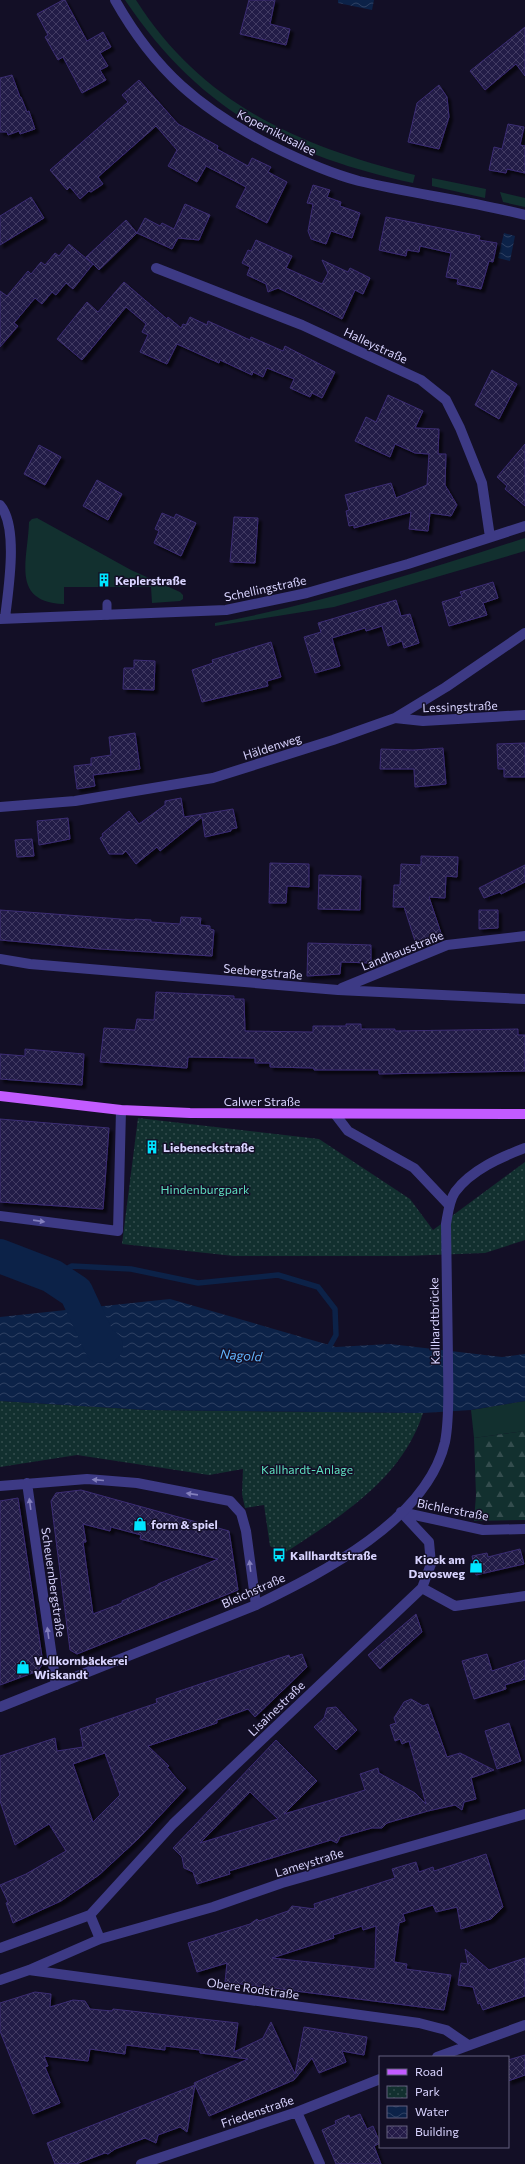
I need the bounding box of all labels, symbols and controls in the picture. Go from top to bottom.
street label: Kopernikusallee [235,106,319,158]
street label: Halleystraße [342,324,410,366]
building icon: Keplerstraße [96,572,112,588]
street label: Schellingstraße [223,572,307,604]
place label: Keplerstraße [115,573,186,587]
street label: Lessingstraße [422,698,498,714]
street label: Häldenweg [241,730,303,762]
street label: Landhausstraße [359,927,445,973]
street label: Seebergstraße [223,961,303,981]
street label: Calwer Straße [224,1094,300,1108]
building icon: Liebeneckstraße [144,1139,160,1155]
place label: Liebeneckstraße [163,1140,254,1154]
park label: Hindenburgpark [161,1182,250,1196]
one-way arrow [33,1218,45,1224]
street label: Kallhardtbrücke [426,1277,442,1365]
water label: Nagold [219,1346,263,1364]
park label: Kallhardt-Anlage [261,1462,353,1476]
one-way arrow [92,1476,104,1483]
one-way arrow [186,1491,198,1497]
street label: Bichlerstraße [416,1495,490,1523]
one-way arrow [27,1498,33,1510]
shop icon: form & spiel [132,1516,148,1532]
place label: form & spiel [151,1517,218,1531]
street label: Scheuernbergstraße [39,1526,69,1638]
bus stop icon: Kallhardtstraße [271,1547,287,1563]
place label: Kallhardtstraße [290,1548,377,1562]
place label: Kiosk am Davosweg [409,1552,465,1580]
shop icon: Kiosk am Davosweg [468,1558,484,1574]
one-way arrow [247,1560,253,1572]
street label: Bleichstraße [219,1570,287,1610]
one-way arrow [45,1627,51,1639]
place label: Vollkornbäckerei Wiskandt [34,1653,128,1681]
shop icon: Vollkornbäckerei Wiskandt [15,1659,31,1675]
street label: Lisainestraße [245,1678,307,1738]
street label: Lameystraße [273,1845,345,1879]
street label: Obere Rodstraße [206,1975,300,2001]
legend [379,2056,509,2148]
text: Road [415,2064,443,2078]
text: Park [415,2084,441,2098]
street label: Friedenstraße [219,2092,295,2130]
text: Water [415,2104,449,2118]
text: Building [415,2124,459,2138]

